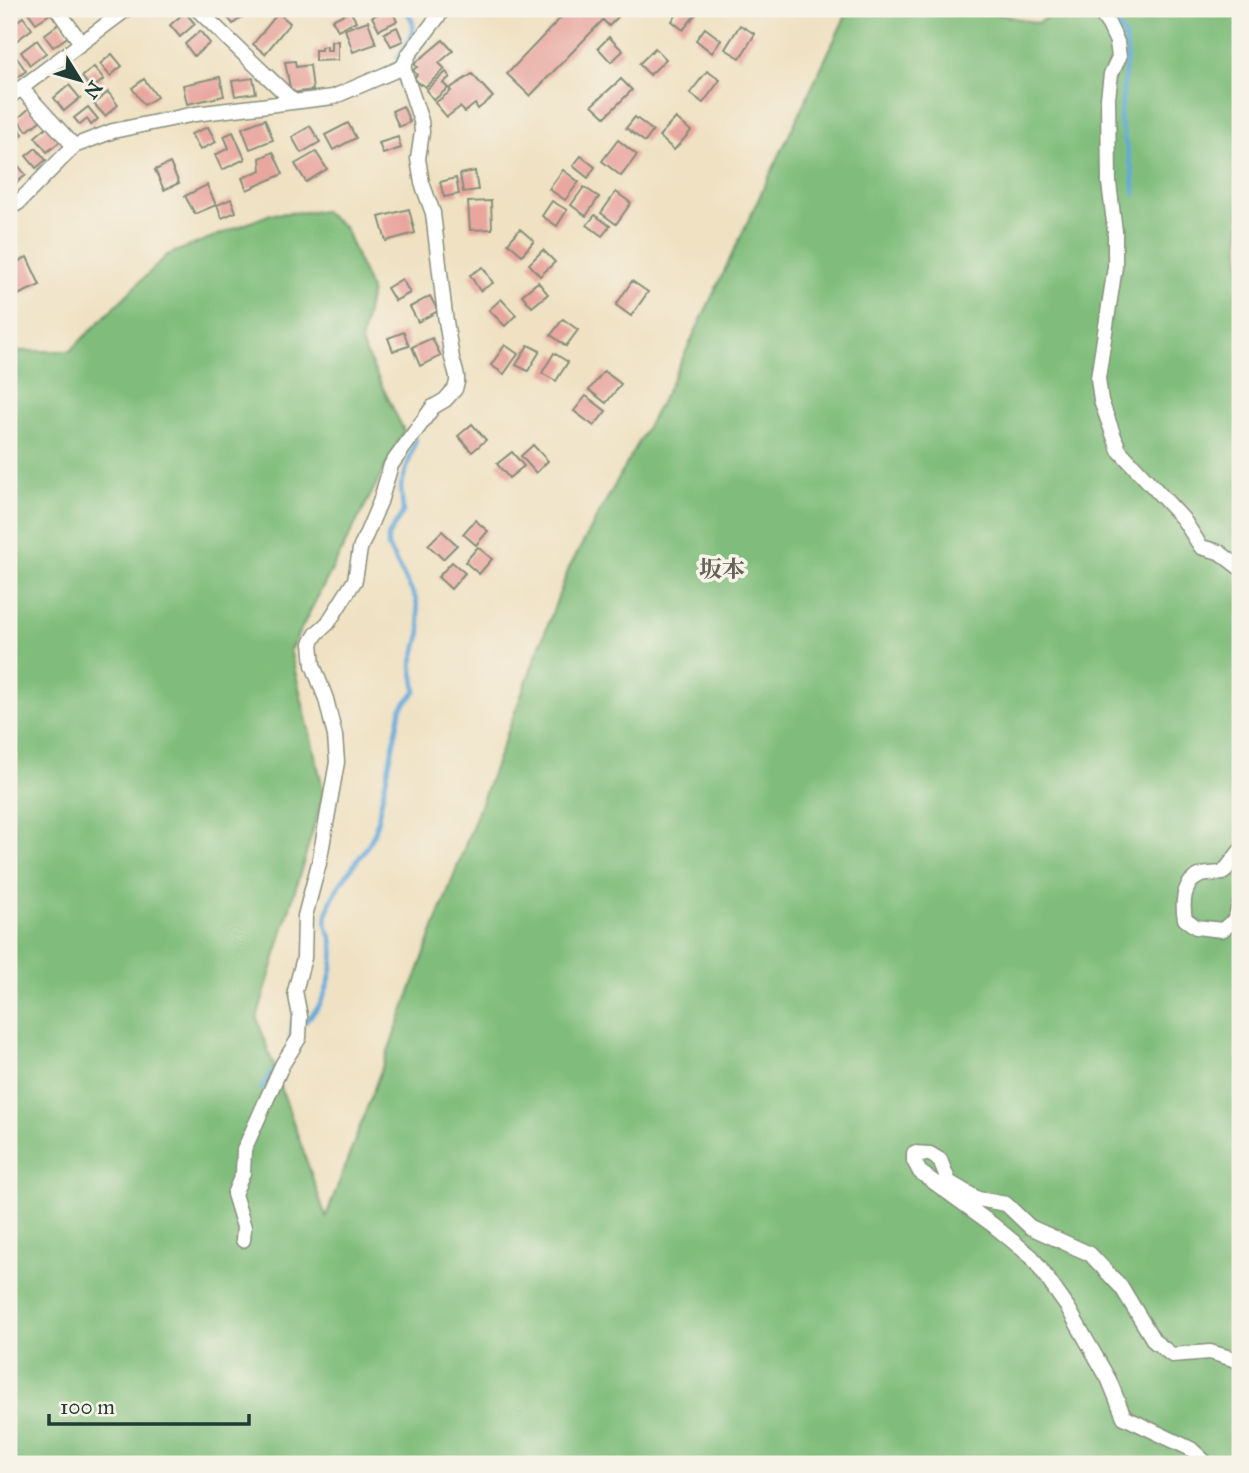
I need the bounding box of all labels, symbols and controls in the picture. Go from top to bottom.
north arrow [46,46,116,116]
text: N [79,77,107,103]
district label: 坂本 [699,555,745,583]
scale bar [49,1382,248,1426]
text: 100 m [60,1394,115,1420]

